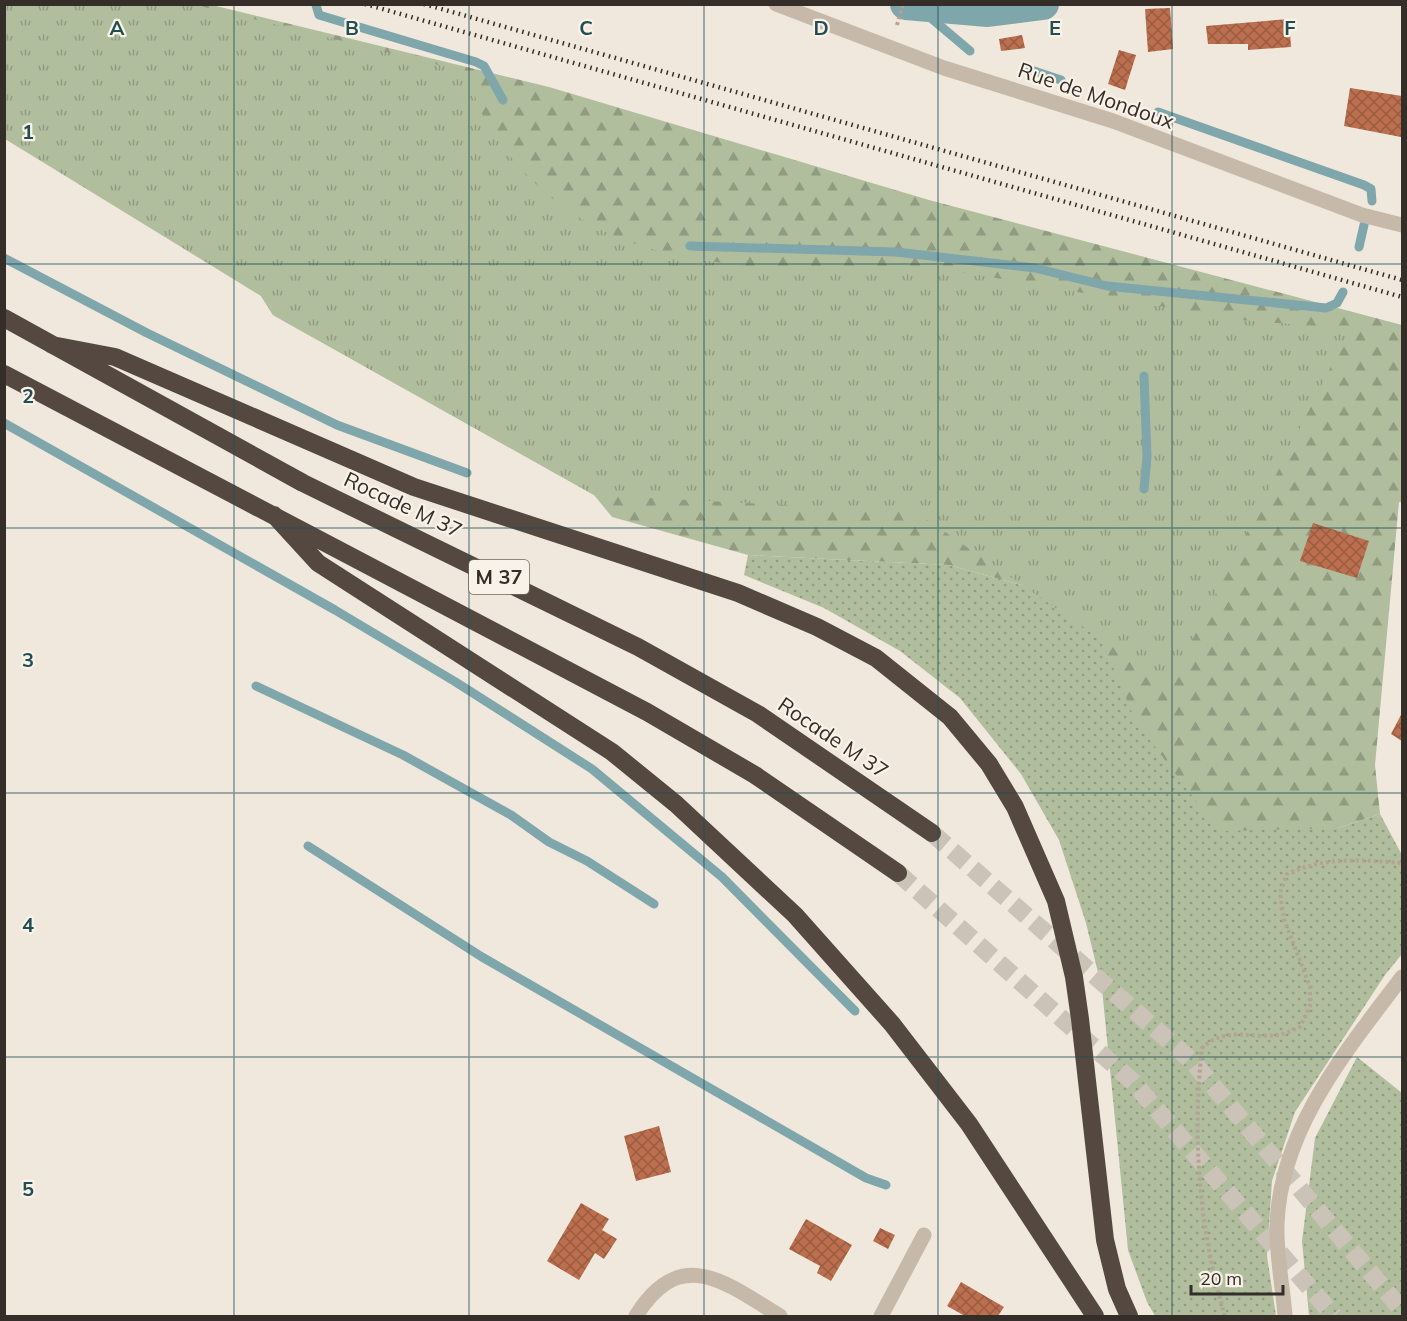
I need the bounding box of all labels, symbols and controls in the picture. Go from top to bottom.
text: A [110,15,125,40]
text: B [345,15,359,40]
text: C [579,15,593,40]
text: D [813,15,829,40]
text: E [1049,15,1061,40]
text: F [1284,15,1296,40]
street label: Rue de Mondoux [1015,56,1178,134]
text: 1 [22,119,34,144]
text: 2 [22,383,34,408]
street label: Rocade M 37 [340,465,467,543]
road number: M 37 [469,560,529,594]
text: 3 [22,647,34,672]
street label: Rocade M 37 [773,691,894,784]
text: 4 [22,912,34,937]
text: 5 [22,1176,34,1201]
scale bar [1191,1258,1282,1296]
text: 20 m [1200,1267,1242,1290]

